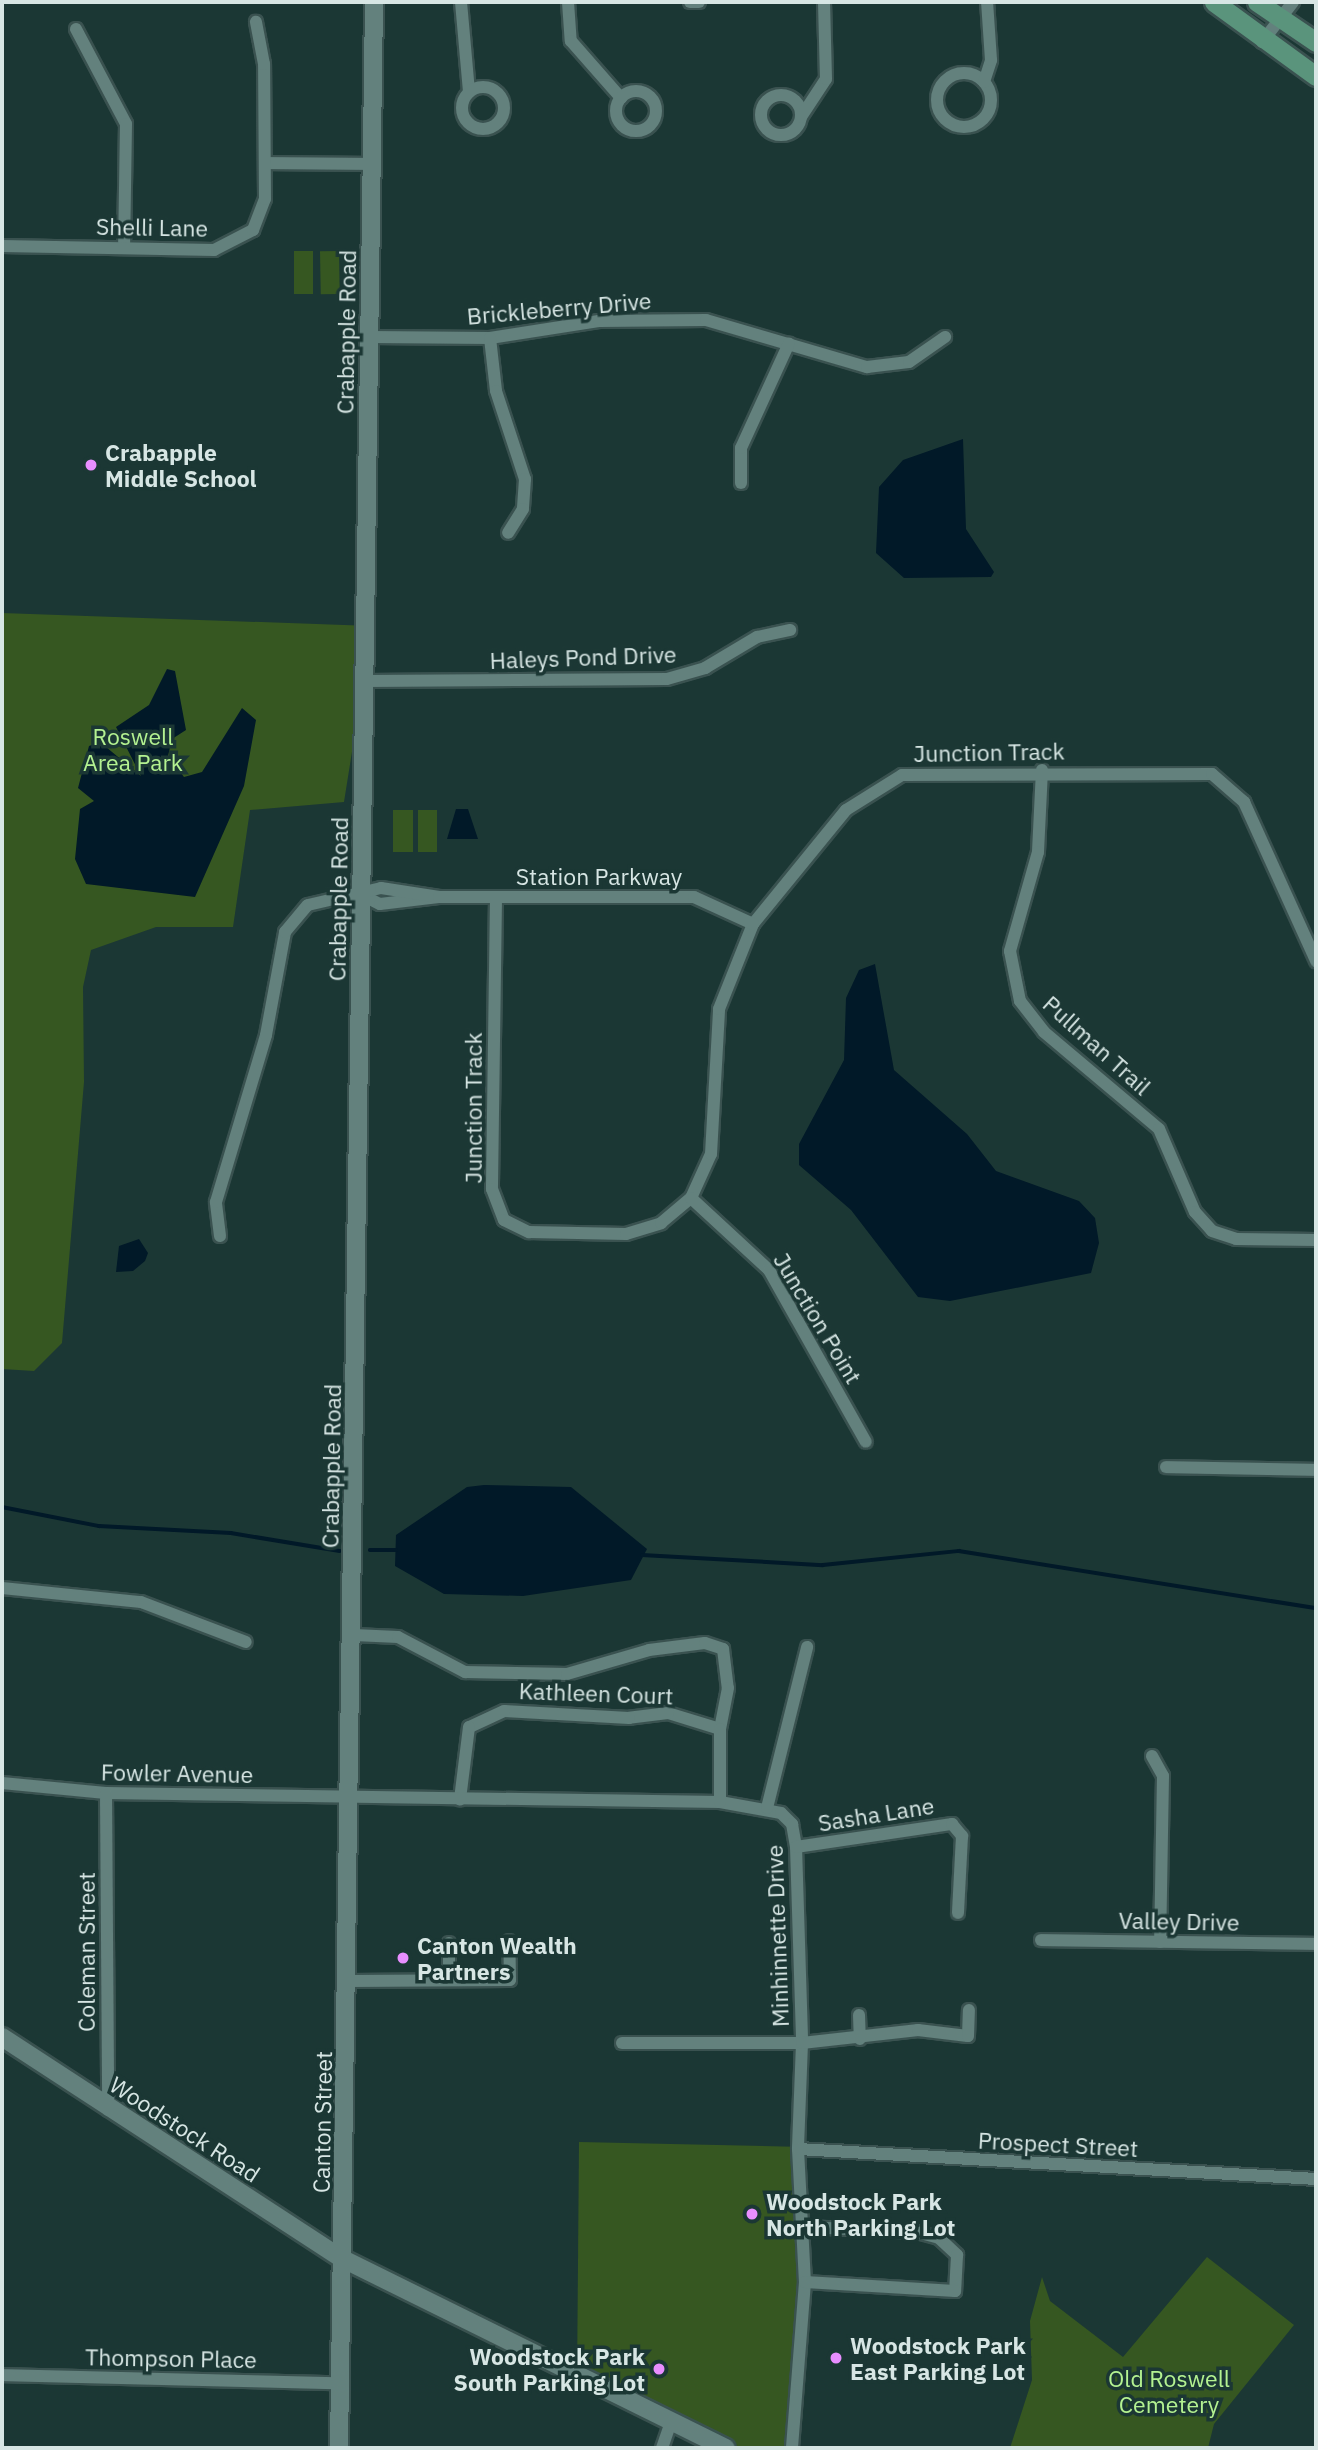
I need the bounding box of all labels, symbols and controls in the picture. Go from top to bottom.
street label: Shelli Lane [96,212,208,242]
street label: Crabapple Road [331,250,361,414]
street label: Brickleberry Drive [466,286,652,330]
place label: Crabapple Middle School [105,438,257,492]
marker: Crabapple Middle School [83,457,99,473]
street label: Haleys Pond Drive [489,640,677,674]
park label: Roswell Area Park [83,722,183,776]
street label: Junction Track [913,737,1065,767]
street label: Crabapple Road [323,817,353,981]
street label: Station Parkway [516,862,682,890]
street label: Pullman Trail [1038,990,1156,1100]
street label: Junction Track [459,1032,487,1184]
street label: Junction Point [768,1248,868,1388]
street label: Crabapple Road [316,1384,346,1548]
street label: Kathleen Court [518,1677,674,1709]
street label: Fowler Avenue [101,1758,253,1788]
street label: Sasha Lane [816,1791,936,1837]
street label: Minhinnette Drive [760,1844,794,2028]
street label: Coleman Street [72,1872,100,2032]
street label: Valley Drive [1118,1906,1240,1936]
place label: Canton Wealth Partners [417,1931,577,1985]
marker: Canton Wealth Partners [395,1950,411,1966]
street label: Canton Street [307,2051,337,2193]
street label: Woodstock Road [105,2070,265,2188]
street label: Prospect Street [977,2126,1139,2162]
place label: Woodstock Park North Parking Lot [766,2187,955,2241]
marker: Woodstock Park North Parking Lot [744,2206,760,2222]
place label: Woodstock Park East Parking Lot [850,2331,1026,2385]
place label: Woodstock Park South Parking Lot [454,2342,645,2396]
street label: Thompson Place [85,2343,257,2373]
marker: Woodstock Park East Parking Lot [828,2350,844,2366]
marker: Woodstock Park South Parking Lot [651,2361,667,2377]
park label: Old Roswell Cemetery [1108,2364,1230,2418]

